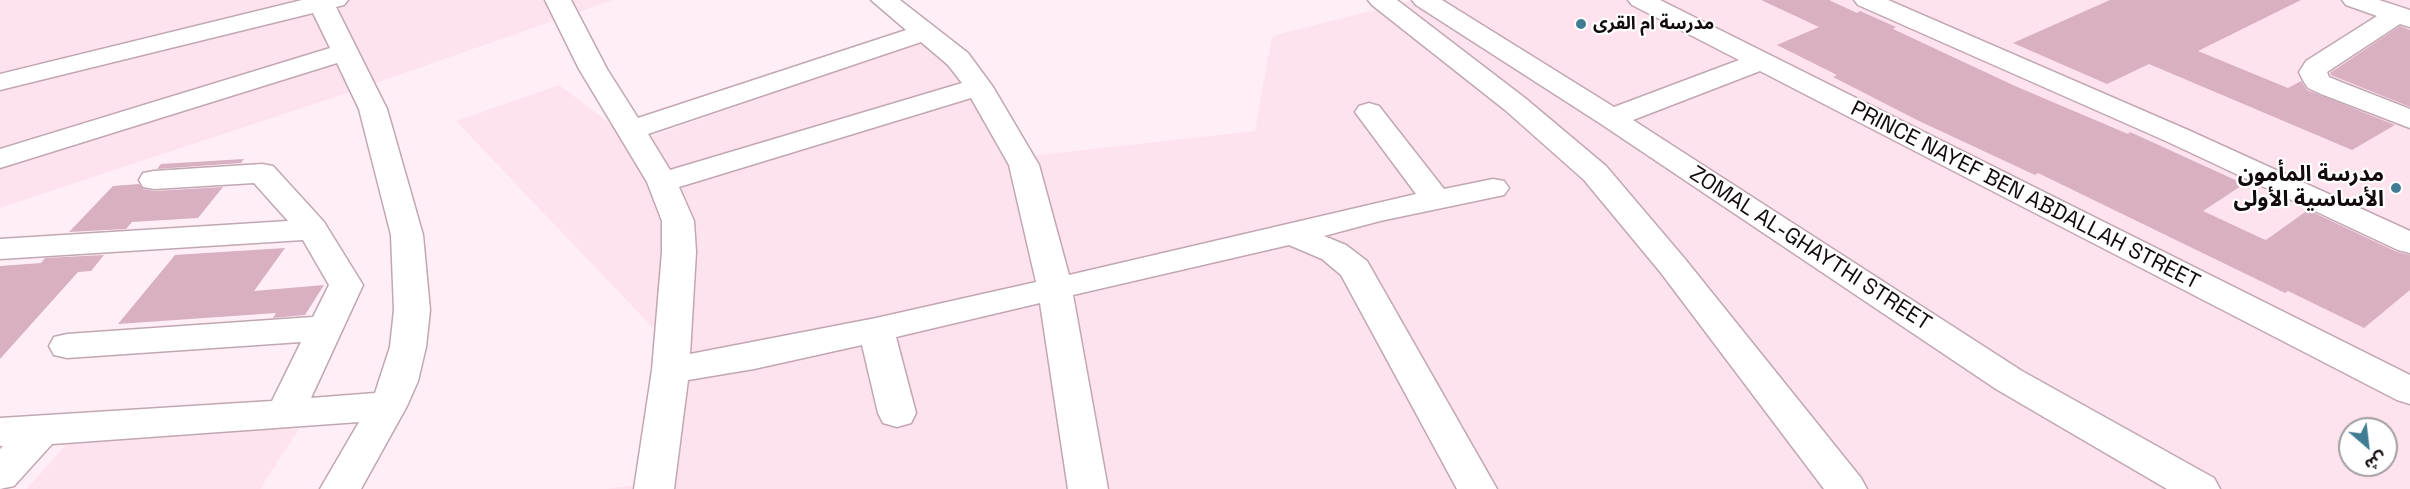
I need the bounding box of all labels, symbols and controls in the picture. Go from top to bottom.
place label: مدرسة ام القرى [1593,13,1714,35]
marker: مدرسة ام القرى [1574,17,1588,31]
street label: PRINCE NAYEF BEN ABDALLAH STREET [1846,96,2204,296]
street label: ZOMAL AL-GHAYTHI STREET [1684,161,1936,337]
place label: مدرسة المأمون الأساسية الأولى [2233,162,2384,214]
marker: مدرسة المأمون الأساسية الأولى [2389,181,2403,195]
north arrow [2338,417,2398,477]
text: ش [2361,447,2390,476]

